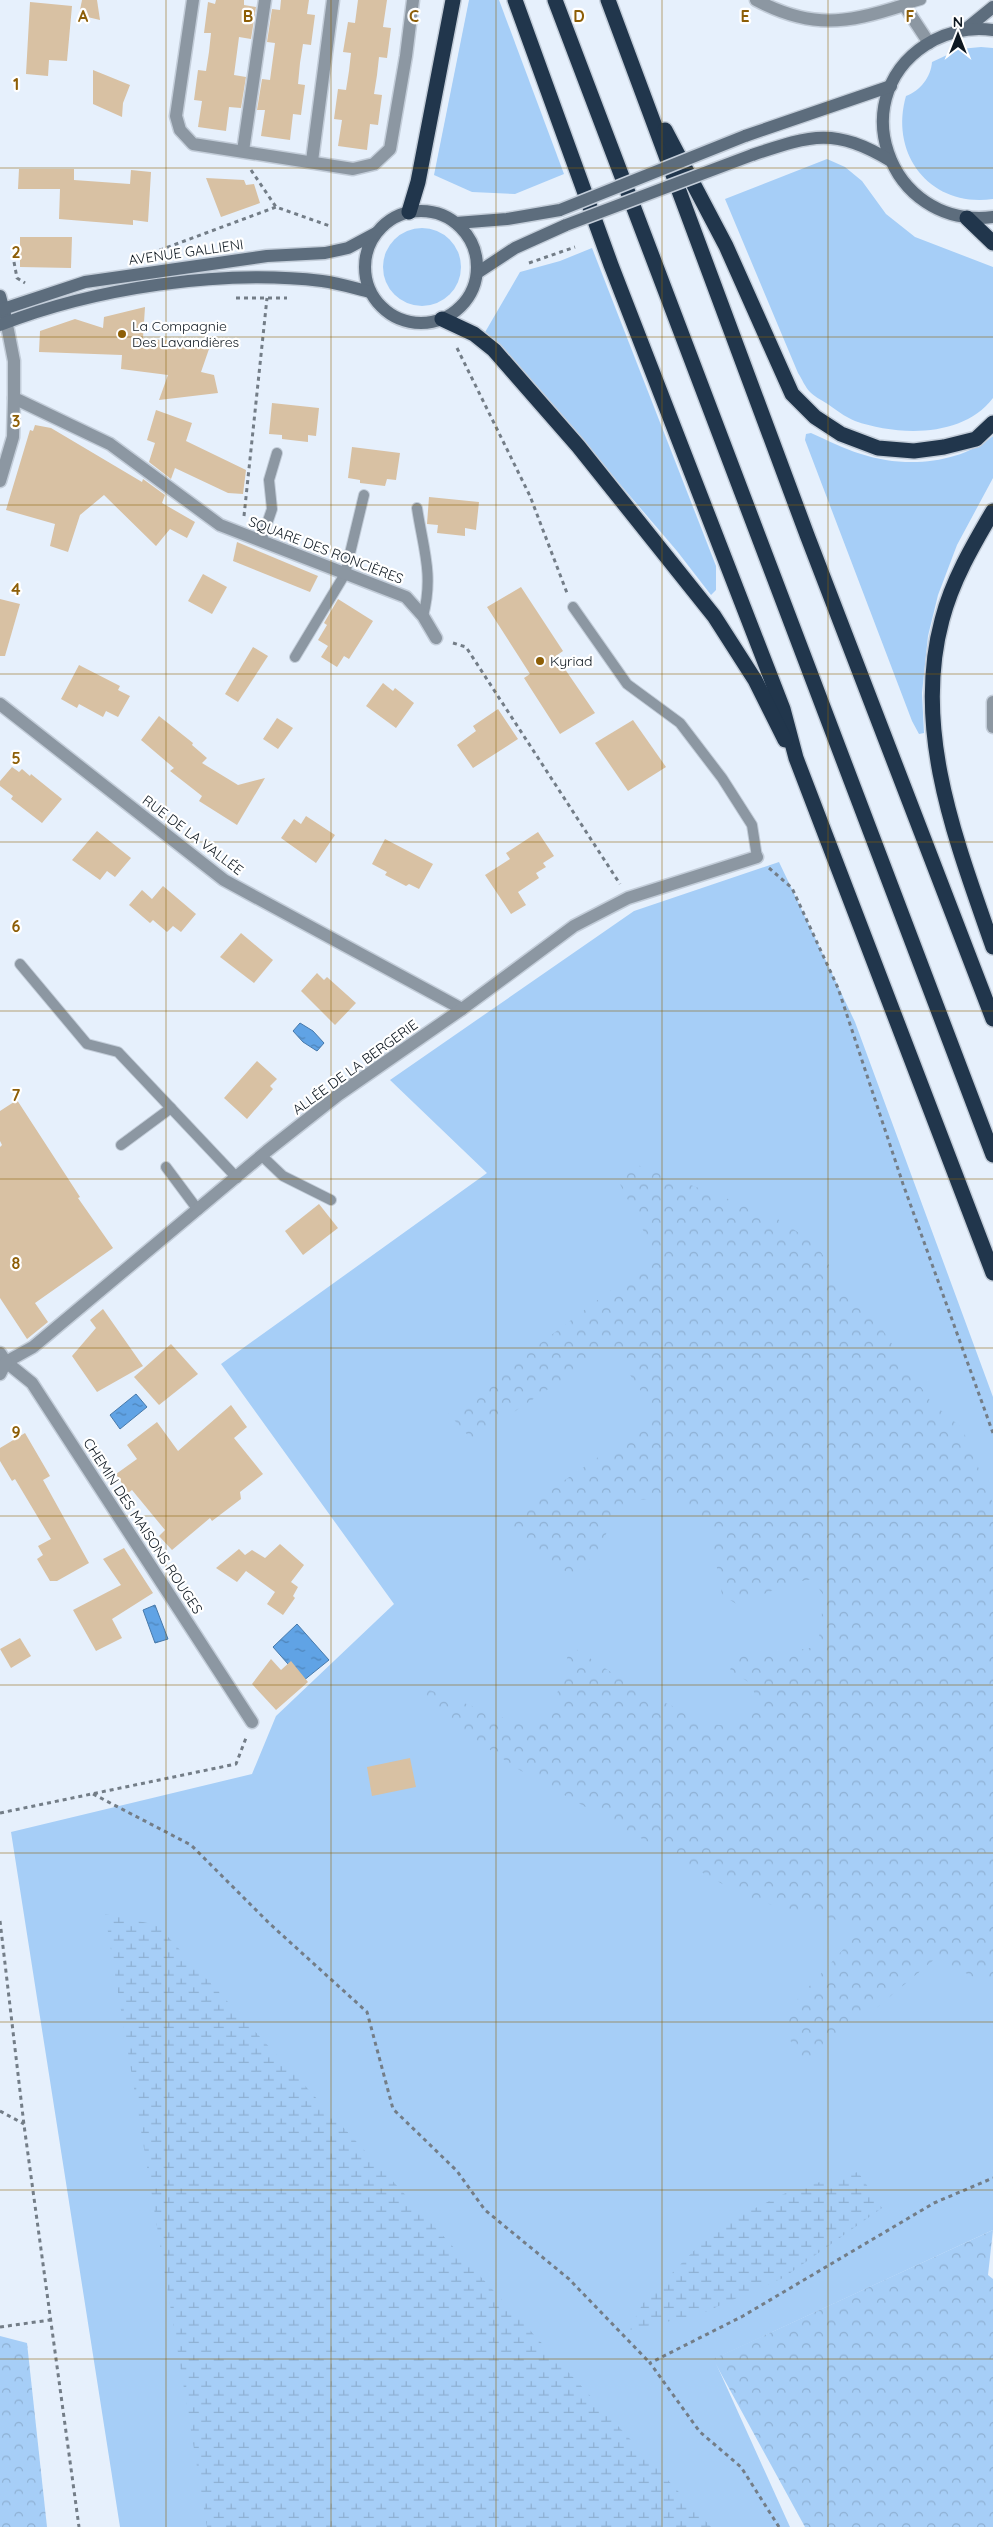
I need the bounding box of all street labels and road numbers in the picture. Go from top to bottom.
street label: AVENUE GALLIENI [127,235,245,269]
street label: SQUARE DES RONCIÈRES [246,512,406,588]
street label: RUE DE LA VALLÉE [139,791,247,879]
street label: ALLÉE DE LA BERGERIE [289,1015,421,1119]
street label: CHEMIN DES MAISONS ROUGES [79,1435,207,1617]

